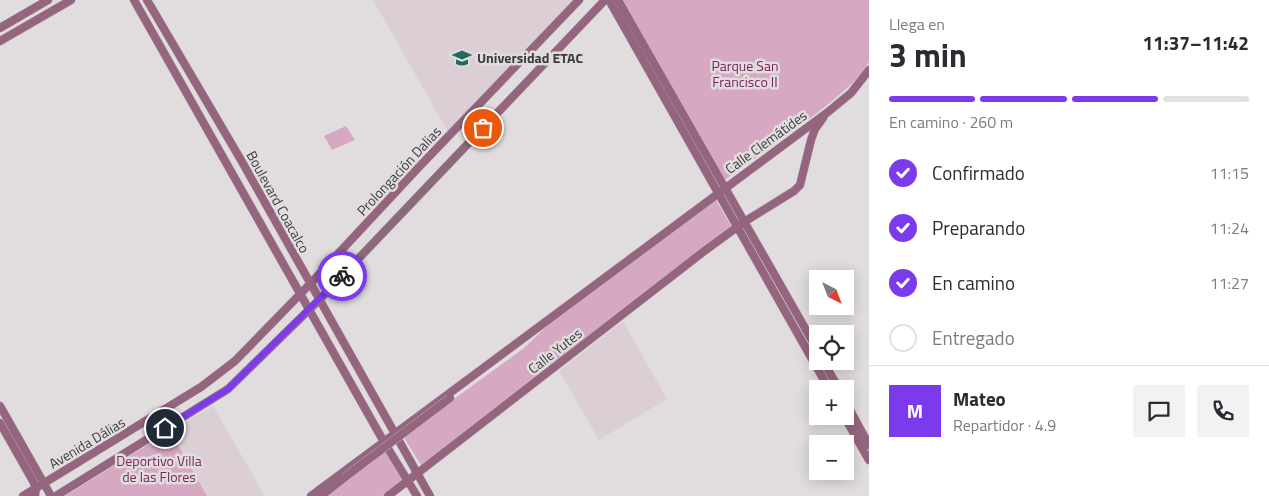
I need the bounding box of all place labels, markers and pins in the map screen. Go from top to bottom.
school or university icon: Universidad ETAC [451,47,473,69]
place label: Universidad ETAC [477,47,583,68]
pin [462,107,504,149]
pin [144,407,186,449]

